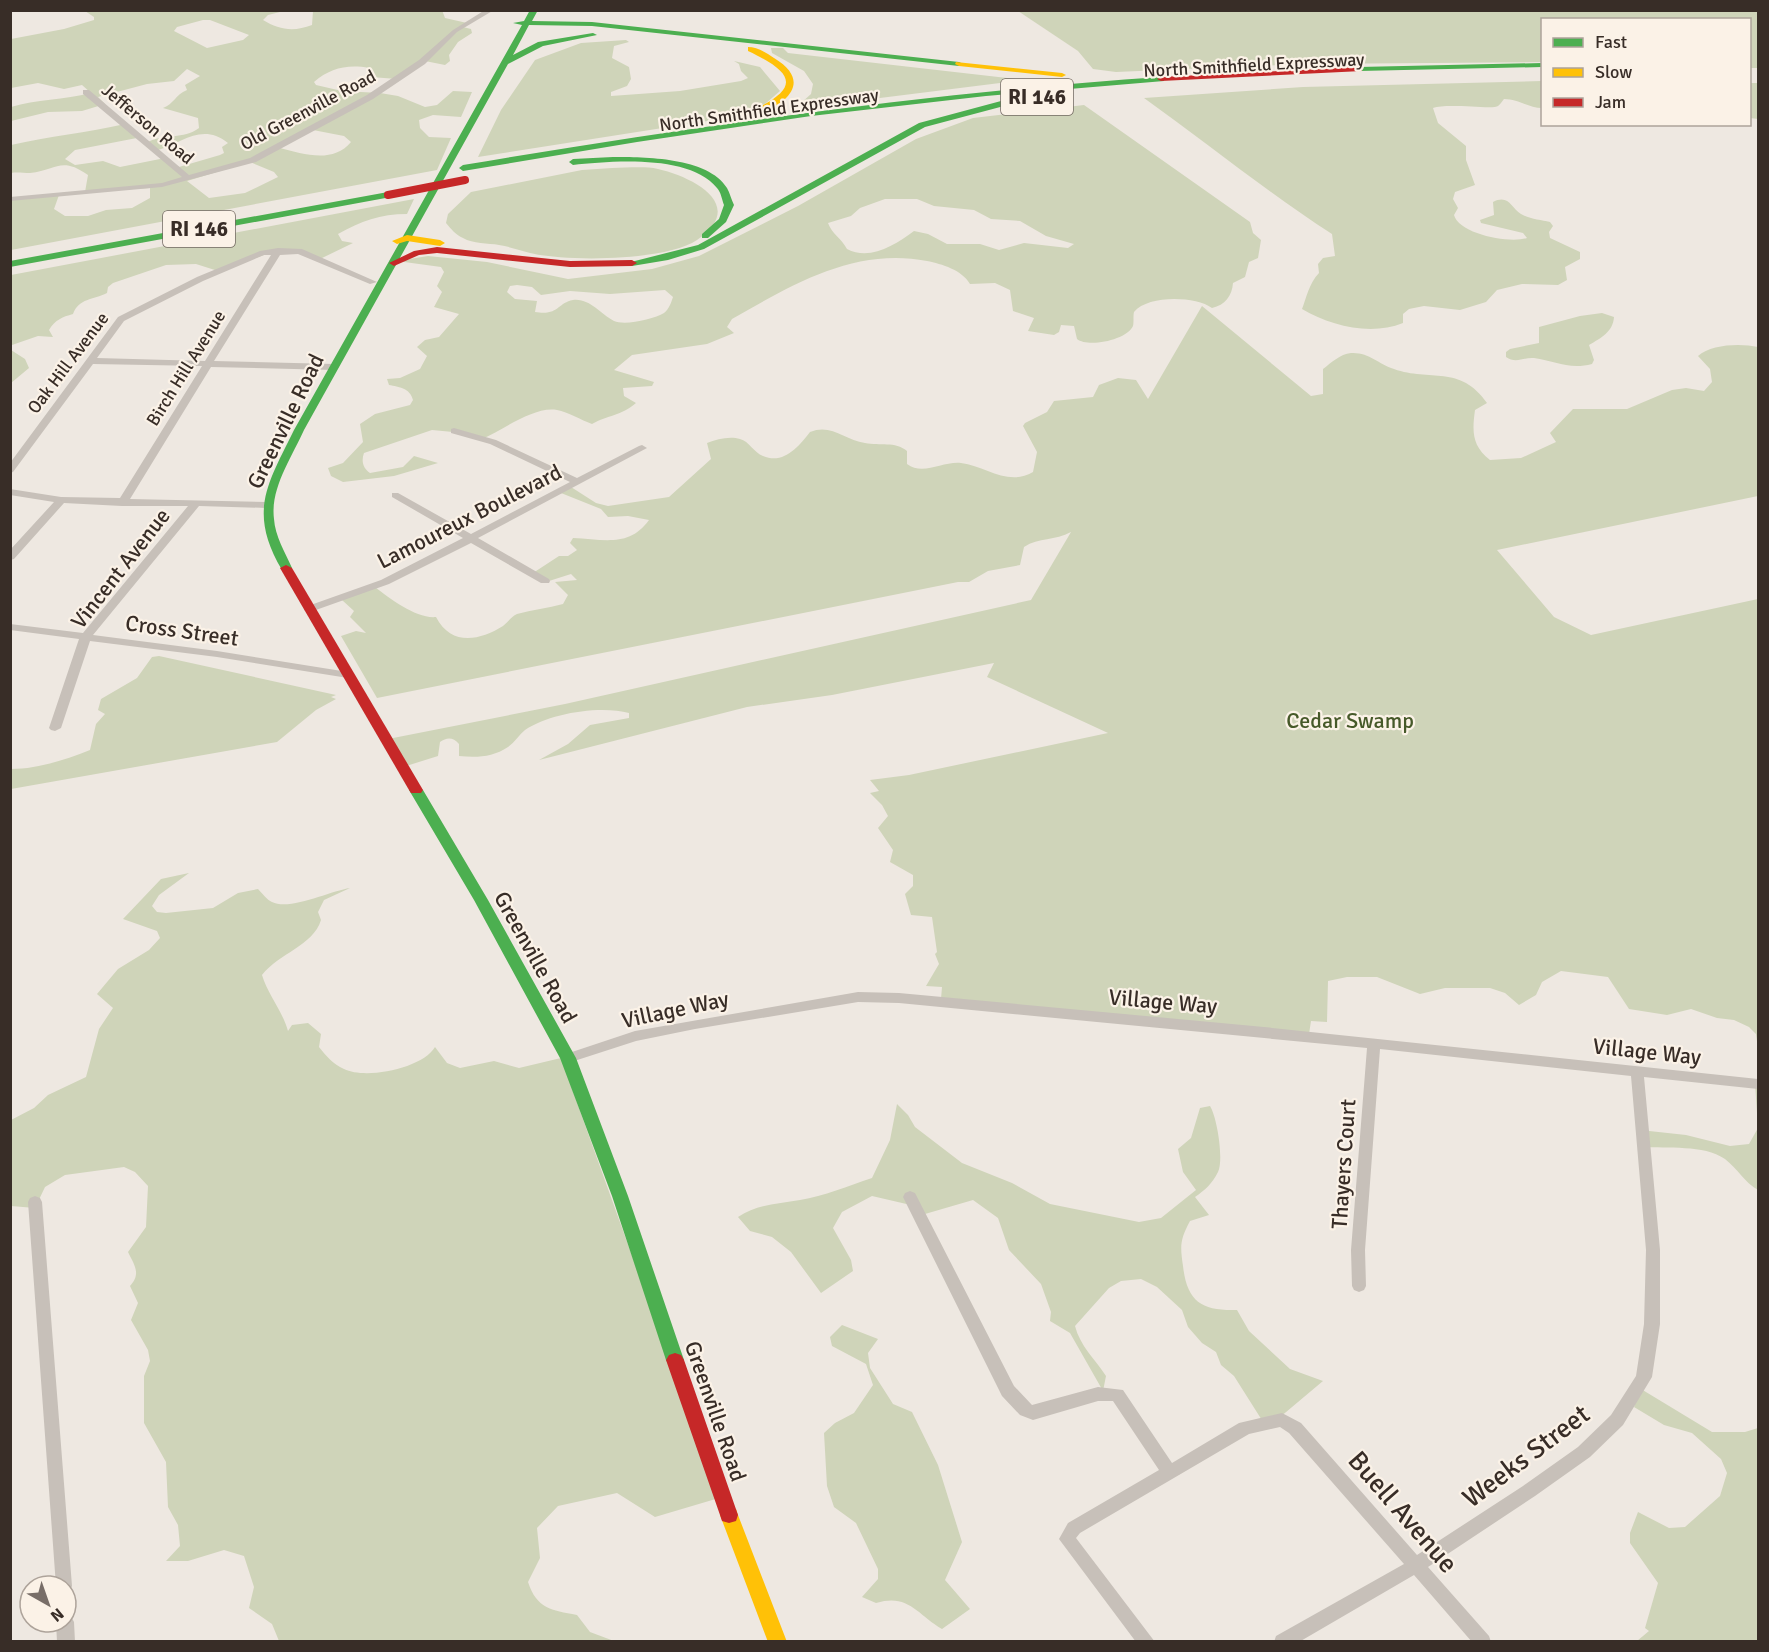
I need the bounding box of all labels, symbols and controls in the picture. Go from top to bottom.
legend [1541,18,1751,126]
text: Fast [1595,31,1627,53]
street label: North Smithfield Expressway [1143,48,1366,82]
text: Slow [1595,61,1632,83]
street label: Old Greenville Road [236,65,380,155]
street label: Jefferson Road [97,79,199,169]
road number: RI 146 [1001,79,1073,115]
street label: North Smithfield Expressway [658,84,881,136]
text: Jam [1595,91,1626,113]
road number: RI 146 [163,211,235,247]
street label: Birch Hill Avenue [142,306,230,430]
street label: Oak Hill Avenue [23,308,113,418]
street label: Greenville Road [241,349,330,493]
street label: Lamoureux Boulevard [372,458,566,575]
street label: Vincent Avenue [65,503,176,634]
street label: Cross Street [124,609,240,652]
park label: Cedar Swamp [1286,707,1414,734]
street label: Greenville Road [488,887,583,1028]
street label: Village Way [1108,983,1219,1020]
street label: Village Way [619,985,732,1034]
street label: Village Way [1591,1032,1703,1071]
street label: Thayers Court [1325,1098,1362,1230]
street label: Greenville Road [679,1337,752,1485]
street label: Weeks Street [1456,1398,1596,1515]
street label: Buell Avenue [1341,1445,1464,1580]
north arrow [18,1574,78,1634]
text: N [46,1603,68,1626]

